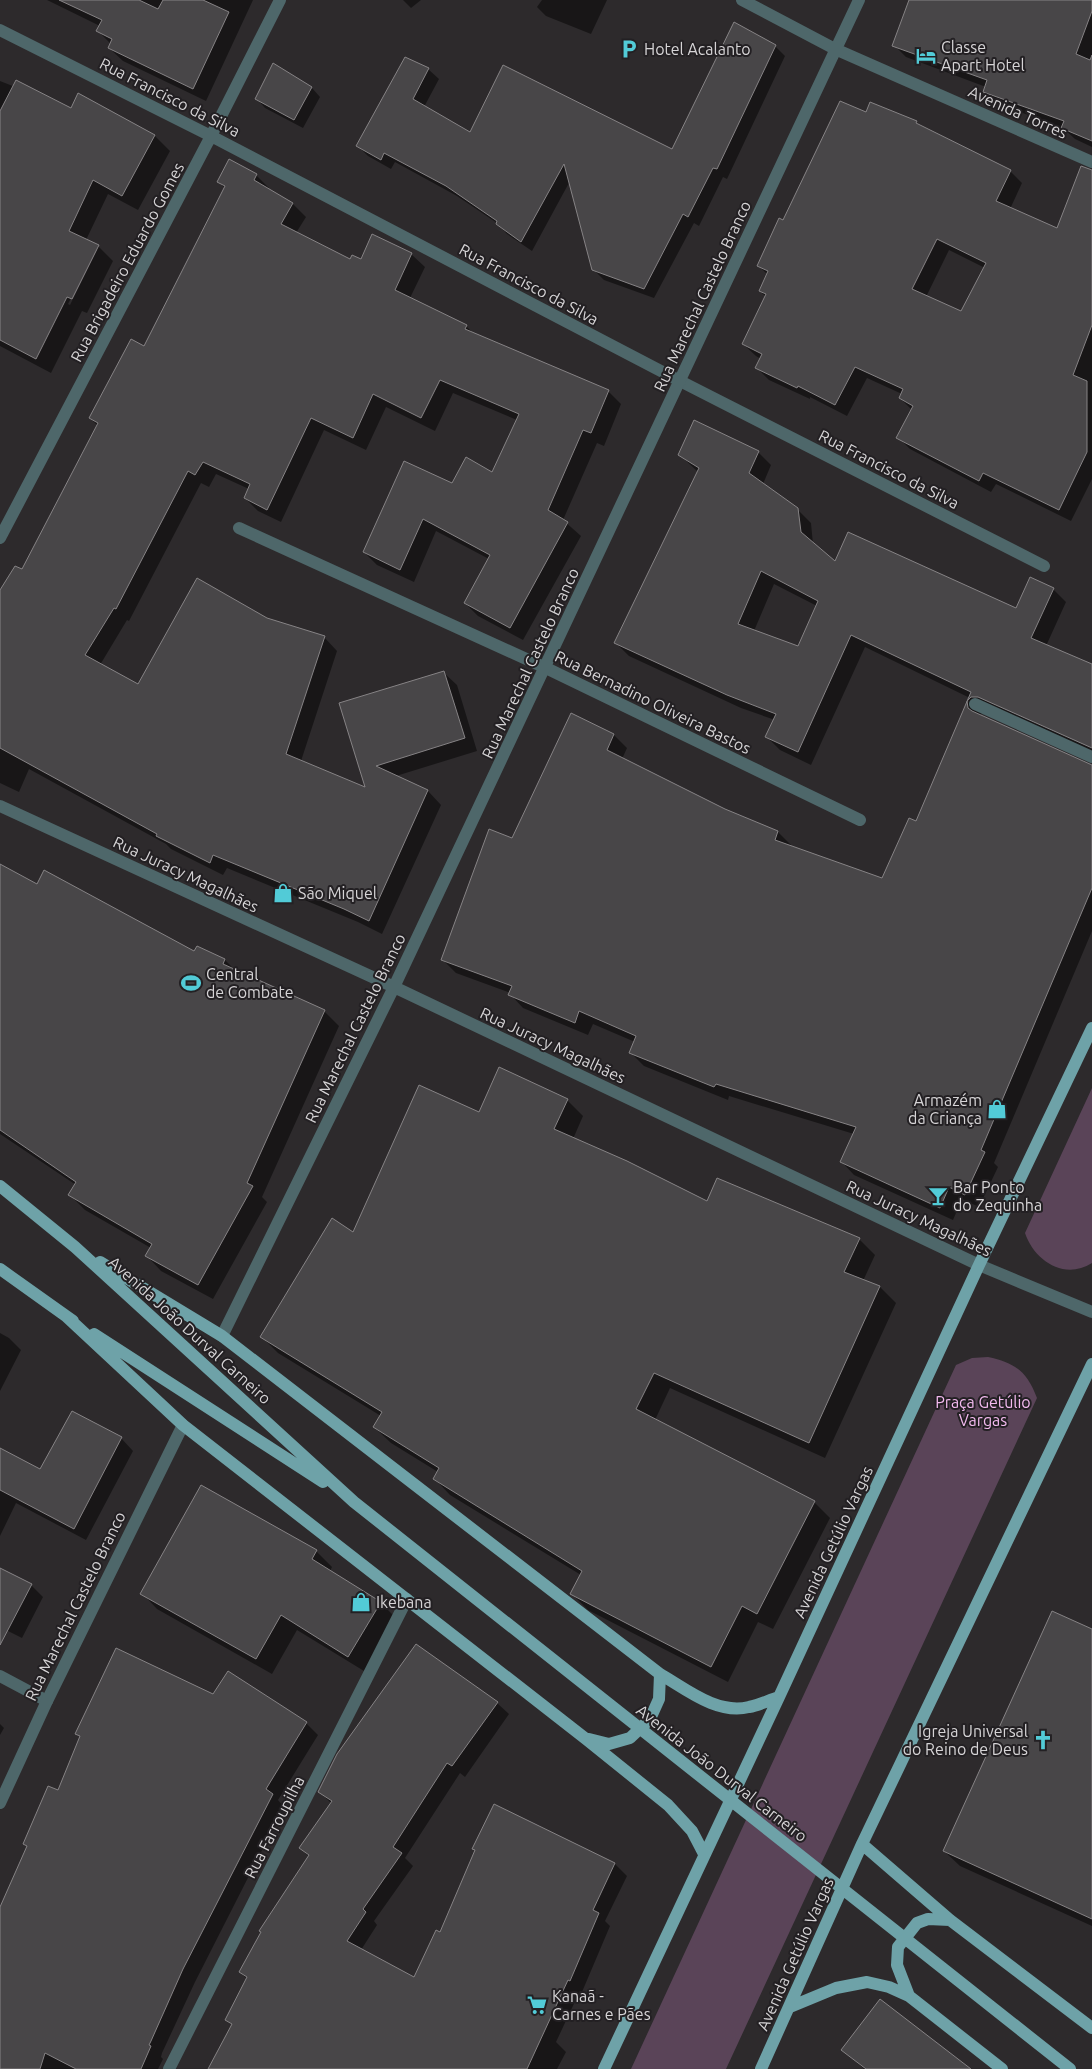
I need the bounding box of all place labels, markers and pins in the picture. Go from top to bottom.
parking icon: Hotel Acalanto [618,38,640,60]
place label: Classe Apart Hotel [941,38,1025,74]
place label: Hotel Acalanto [644,40,751,58]
hotel icon: Classe Apart Hotel [915,45,937,67]
shop icon: São Miquel [272,882,294,904]
place label: São Miquel [298,884,377,902]
place label: Central de Combate [206,965,294,1001]
sports icon: Central de Combate [180,972,202,994]
place label: Armazém da Criança [908,1091,982,1127]
shop icon: Armazém da Criança [986,1098,1008,1120]
place label: Bar Ponto do Zequinha [953,1178,1042,1214]
bar icon: Bar Ponto do Zequinha [927,1185,949,1207]
shop icon: Ikebana [350,1591,372,1613]
place label: Ikebana [376,1593,432,1611]
place label: Igreja Universal do Reino de Deus [903,1722,1028,1758]
church icon: Igreja Universal do Reino de Deus [1032,1729,1054,1751]
place label: Kanaã - Carnes e Pães [552,1987,651,2023]
supermarket icon: Kanaã - Carnes e Pães [526,1994,548,2016]

